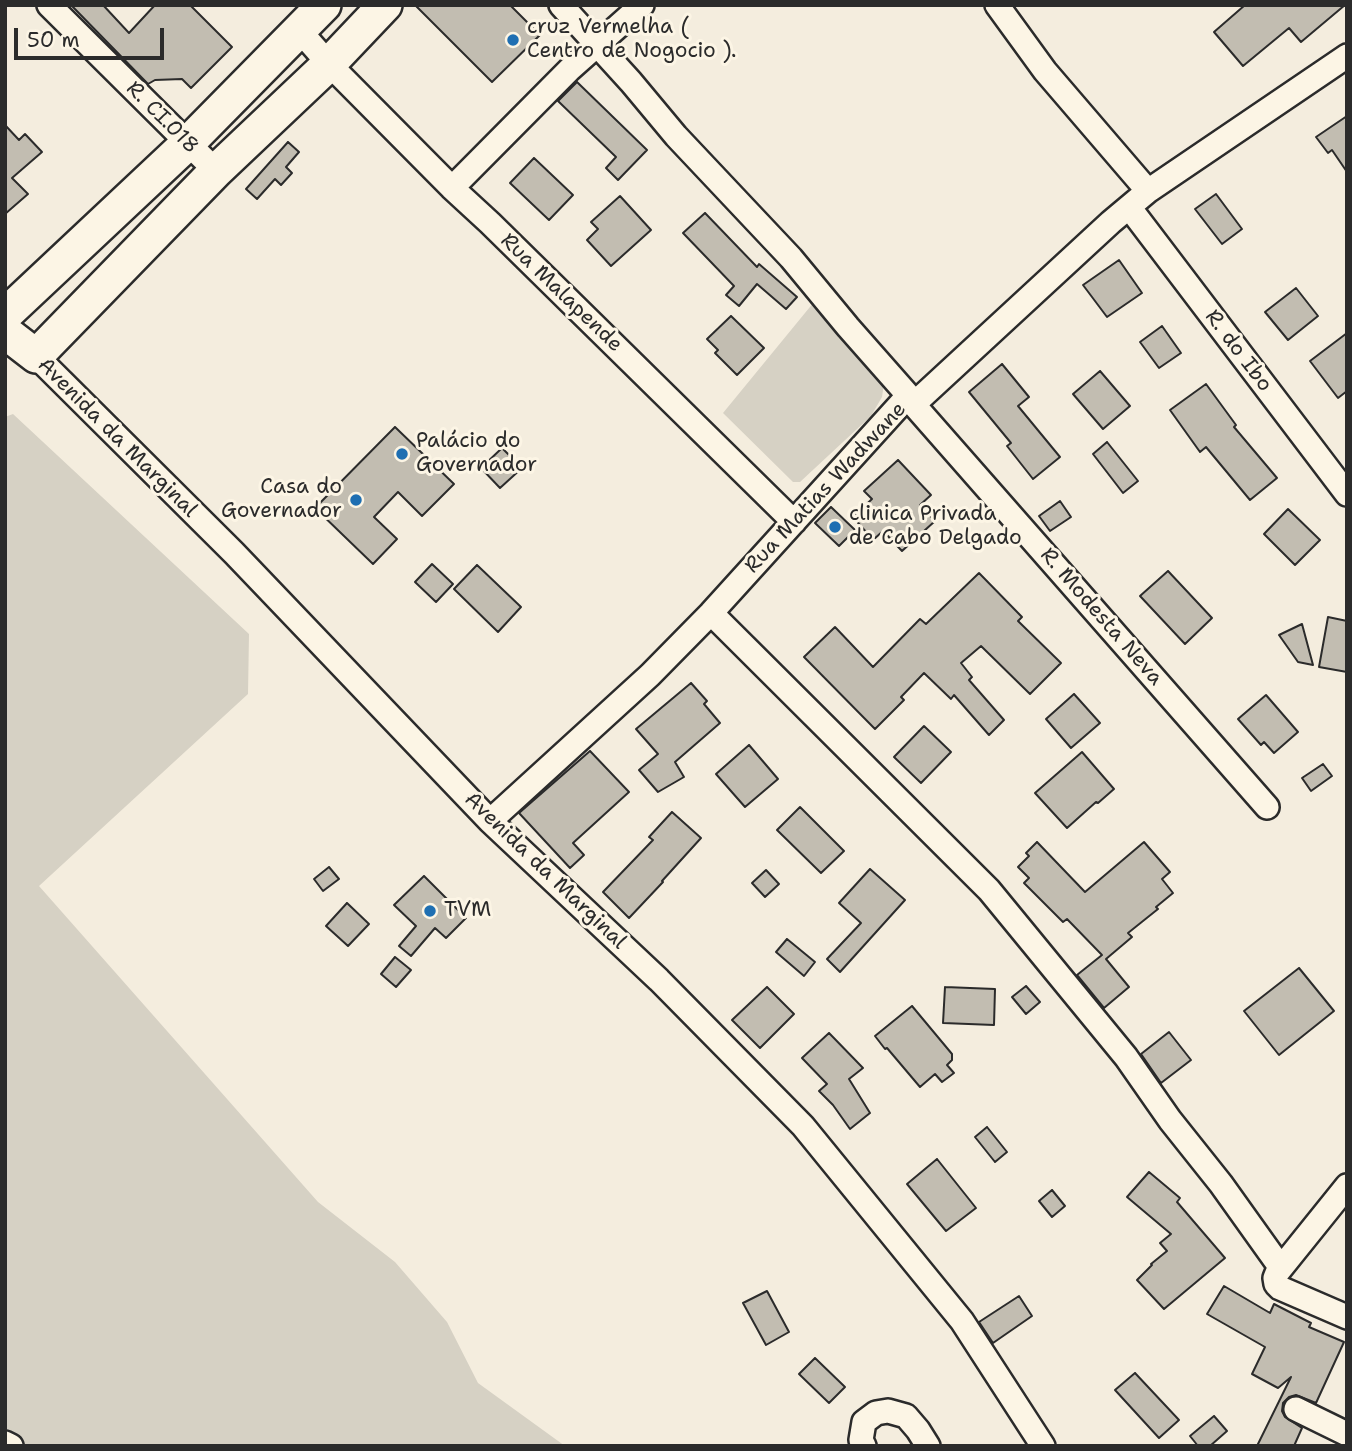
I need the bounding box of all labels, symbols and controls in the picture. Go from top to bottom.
scale bar [18,14,168,58]
place label: cruz Vermelha ( Centro de Nogocio ). [527,15,736,65]
text: 50 m [27,26,80,54]
marker: cruz Vermelha ( Centro de Nogocio ). [505,32,521,48]
street label: R. CI.018 [121,77,203,159]
street label: Rua Malapende [495,228,627,358]
street label: R. do Ibo [1199,305,1277,397]
street label: Avenida da Marginal [32,353,202,523]
street label: Rua Matias Wadwane [740,397,912,579]
place label: Palácio do Governador [416,429,537,479]
marker: Palácio do Governador [394,446,410,462]
place label: Casa do Governador [221,475,342,525]
marker: Casa do Governador [348,492,364,508]
place label: clinica Privada de Cabo Delgado [849,502,1022,552]
marker: clinica Privada de Cabo Delgado [827,519,843,535]
street label: R. Modesta Neva [1034,543,1168,691]
street label: Avenida da Marginal [459,787,631,955]
place label: TVM [444,898,491,924]
marker: TVM [422,903,438,919]

